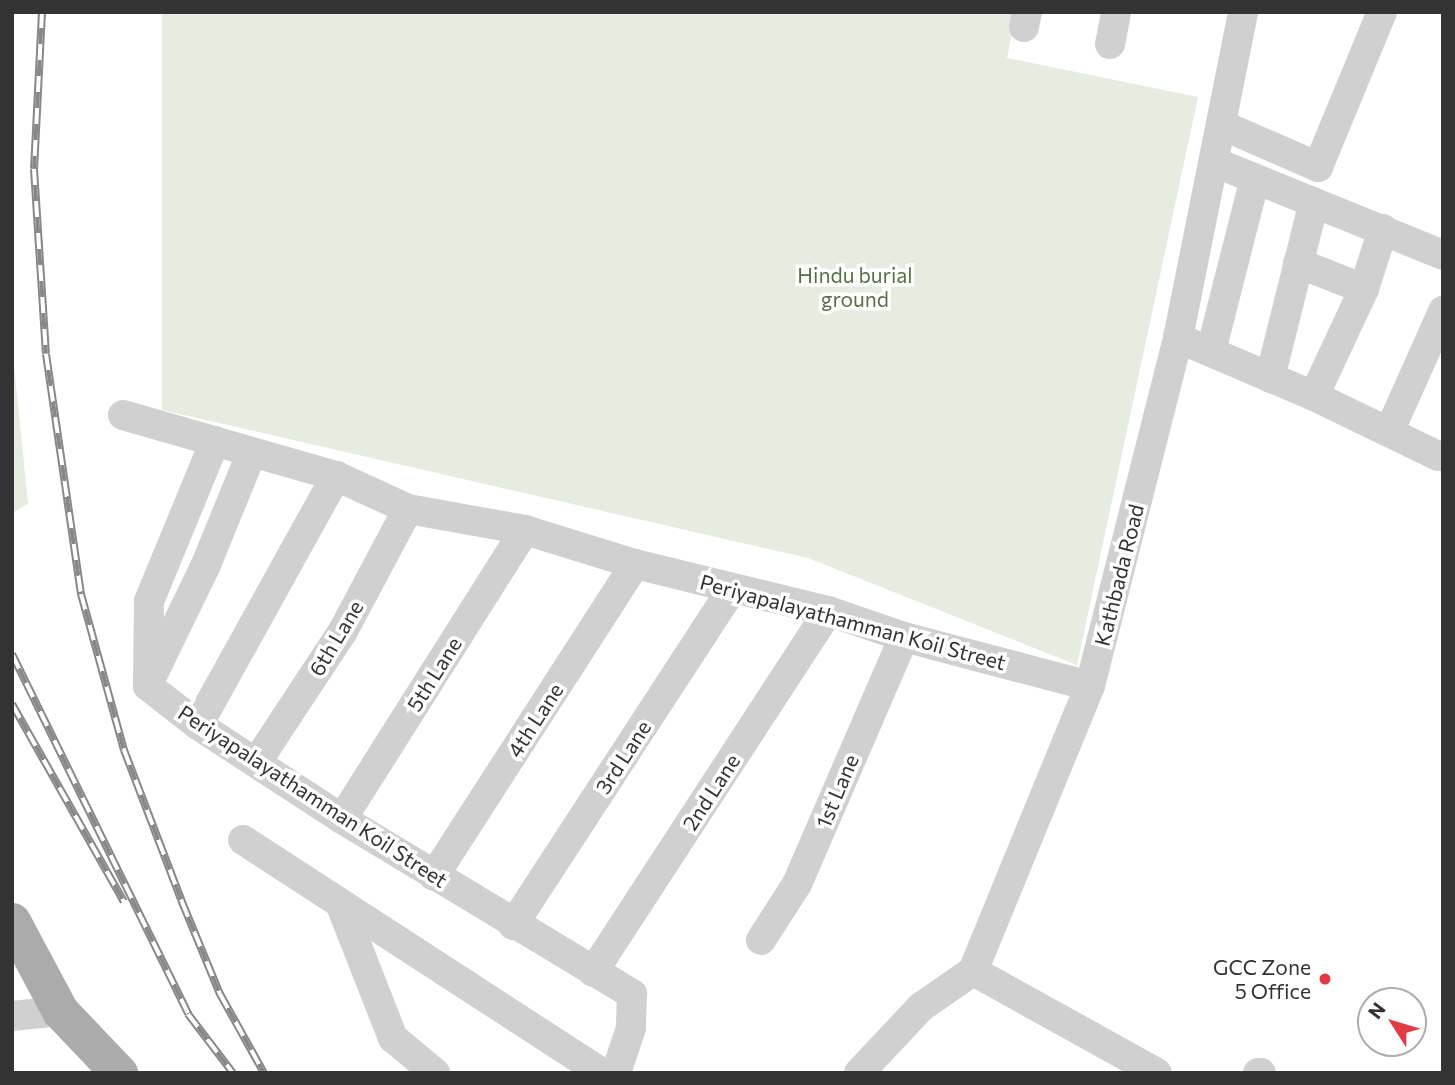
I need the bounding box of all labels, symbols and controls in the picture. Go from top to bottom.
park label: Hindu burial ground [797,262,913,312]
street label: Kathbada Road [1089,501,1149,649]
street label: Periyapalayathamman Koil Street [697,569,1009,675]
street label: 6th Lane [304,596,368,680]
street label: 5th Lane [401,632,467,716]
street label: 4th Lane [502,678,568,762]
street label: Periyapalayathamman Koil Street [174,699,452,893]
street label: 3rd Lane [590,716,656,798]
street label: 2nd Lane [677,749,745,835]
street label: 1st Lane [810,751,864,831]
place label: GCC Zone 5 Office [1213,954,1311,1004]
marker: GCC Zone 5 Office [1317,971,1333,987]
north arrow [1357,987,1427,1057]
text: N [1363,998,1390,1023]

